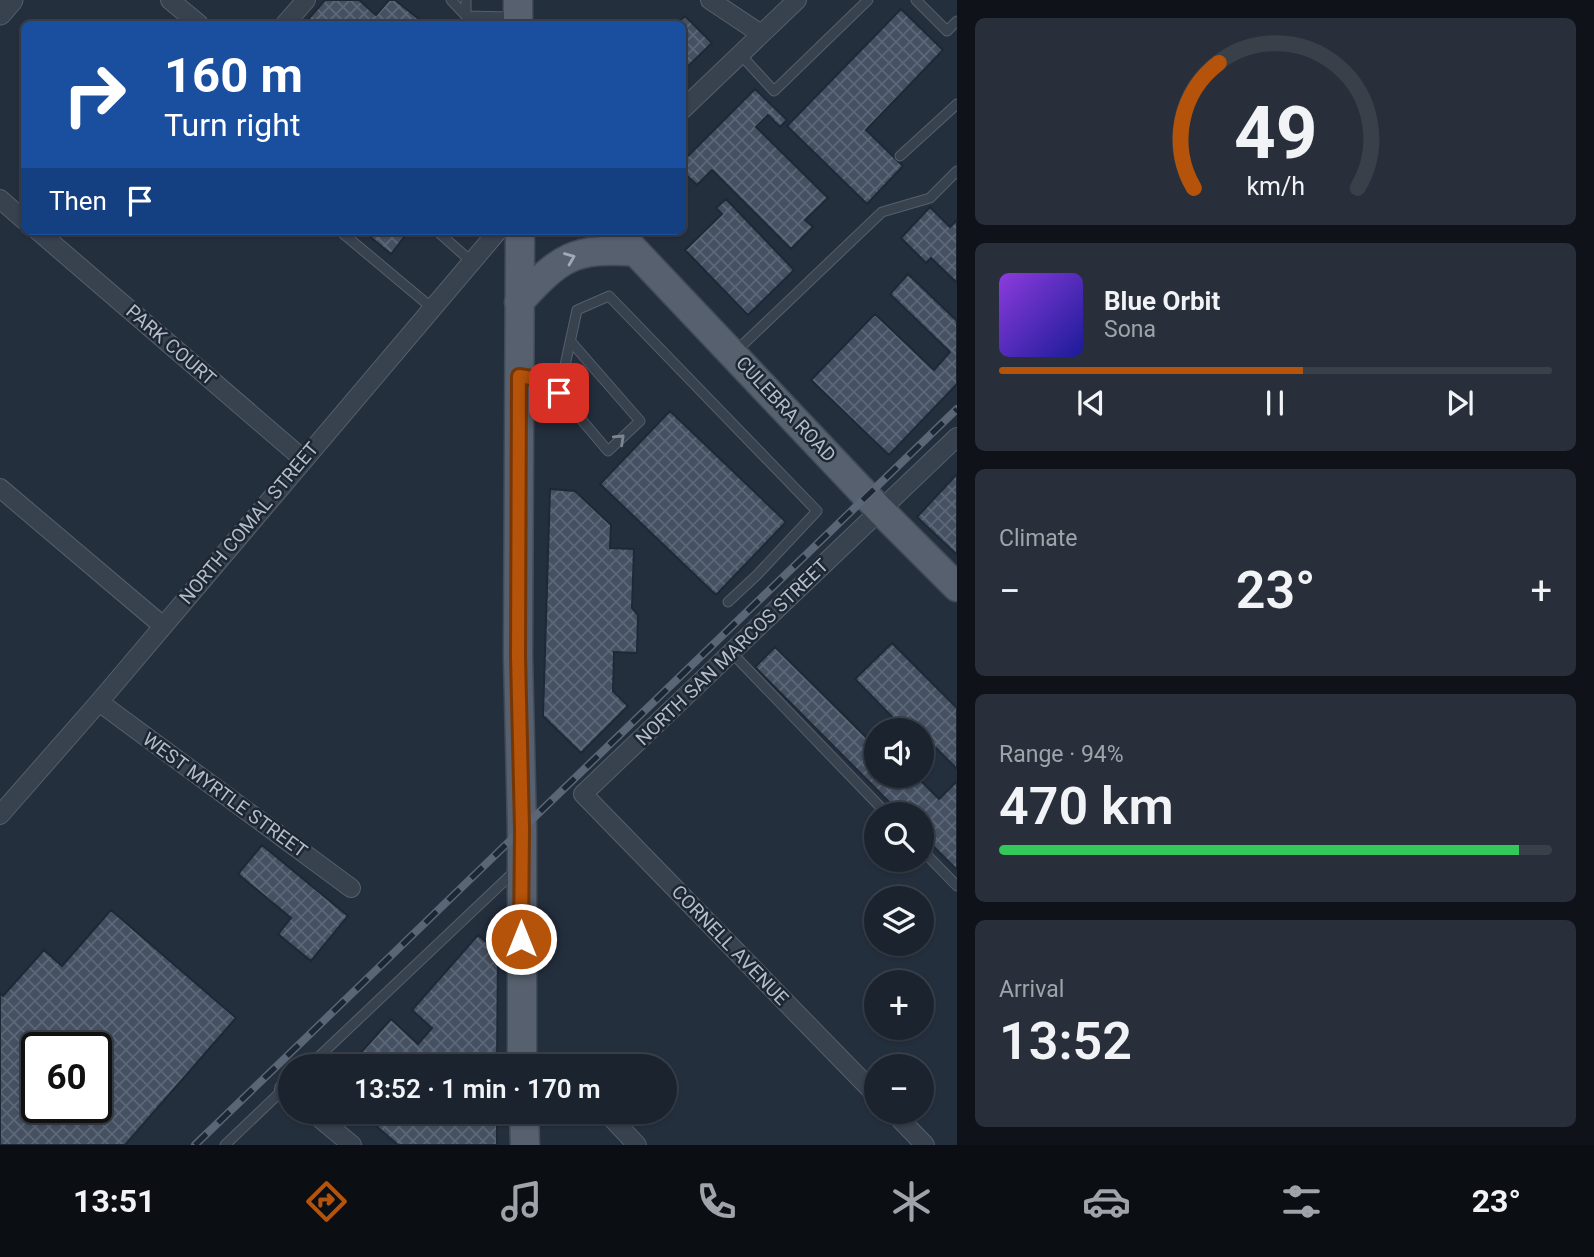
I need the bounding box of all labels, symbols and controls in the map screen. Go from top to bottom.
text: 160 m [164,47,303,104]
icon: right [49,49,140,140]
text: 49 [1234,90,1317,176]
text: Turn right [164,106,300,144]
text: km/h [1246,172,1305,201]
icon: arrive [121,182,159,220]
text: Then [49,186,107,216]
one-way arrow [563,253,575,267]
text: Blue Orbit [1104,286,1220,316]
street label: PARK COURT [121,300,221,390]
text: Sona [1104,316,1156,343]
street label: CULEBRA ROAD [731,351,841,467]
pin [529,363,589,423]
icon: arrive [540,374,578,412]
icon: previous [1072,384,1110,422]
icon: pause [1256,384,1294,422]
icon: next [1441,384,1479,422]
one-way arrow [612,435,625,447]
street label: NORTH COMAL STREET [175,437,323,609]
text: Climate [999,525,1078,552]
street label: NORTH SAN MARCOS STREET [631,554,833,750]
text: 23° [1236,560,1315,621]
text: − [999,569,1021,613]
text: + [1530,569,1552,613]
map controls [864,718,934,1124]
button: sound [864,718,934,788]
street label: WEST MYRTLE STREET [138,728,312,862]
text: Range · 94% [999,741,1124,768]
text: 470 km [999,776,1174,837]
button: search [864,802,934,872]
street label: CORNELL AVENUE [667,880,793,1010]
button: layers [864,886,934,956]
position arrow [484,902,558,976]
button: + [864,970,934,1040]
text: Arrival [999,976,1064,1003]
text: 13:52 [999,1011,1132,1072]
speed limit sign: 60 [21,1032,112,1123]
button: − [864,1054,934,1124]
text: 13:52 · 1 min · 170 m [354,1074,601,1104]
icon: directions [302,1177,351,1226]
icon: music [497,1177,546,1226]
icon: phone [692,1177,741,1226]
icon: climate [887,1177,936,1226]
icon: car [1082,1177,1131,1226]
icon: filters [1277,1177,1326,1226]
text: 13:51 [73,1182,155,1220]
text: 23° [1472,1182,1521,1220]

